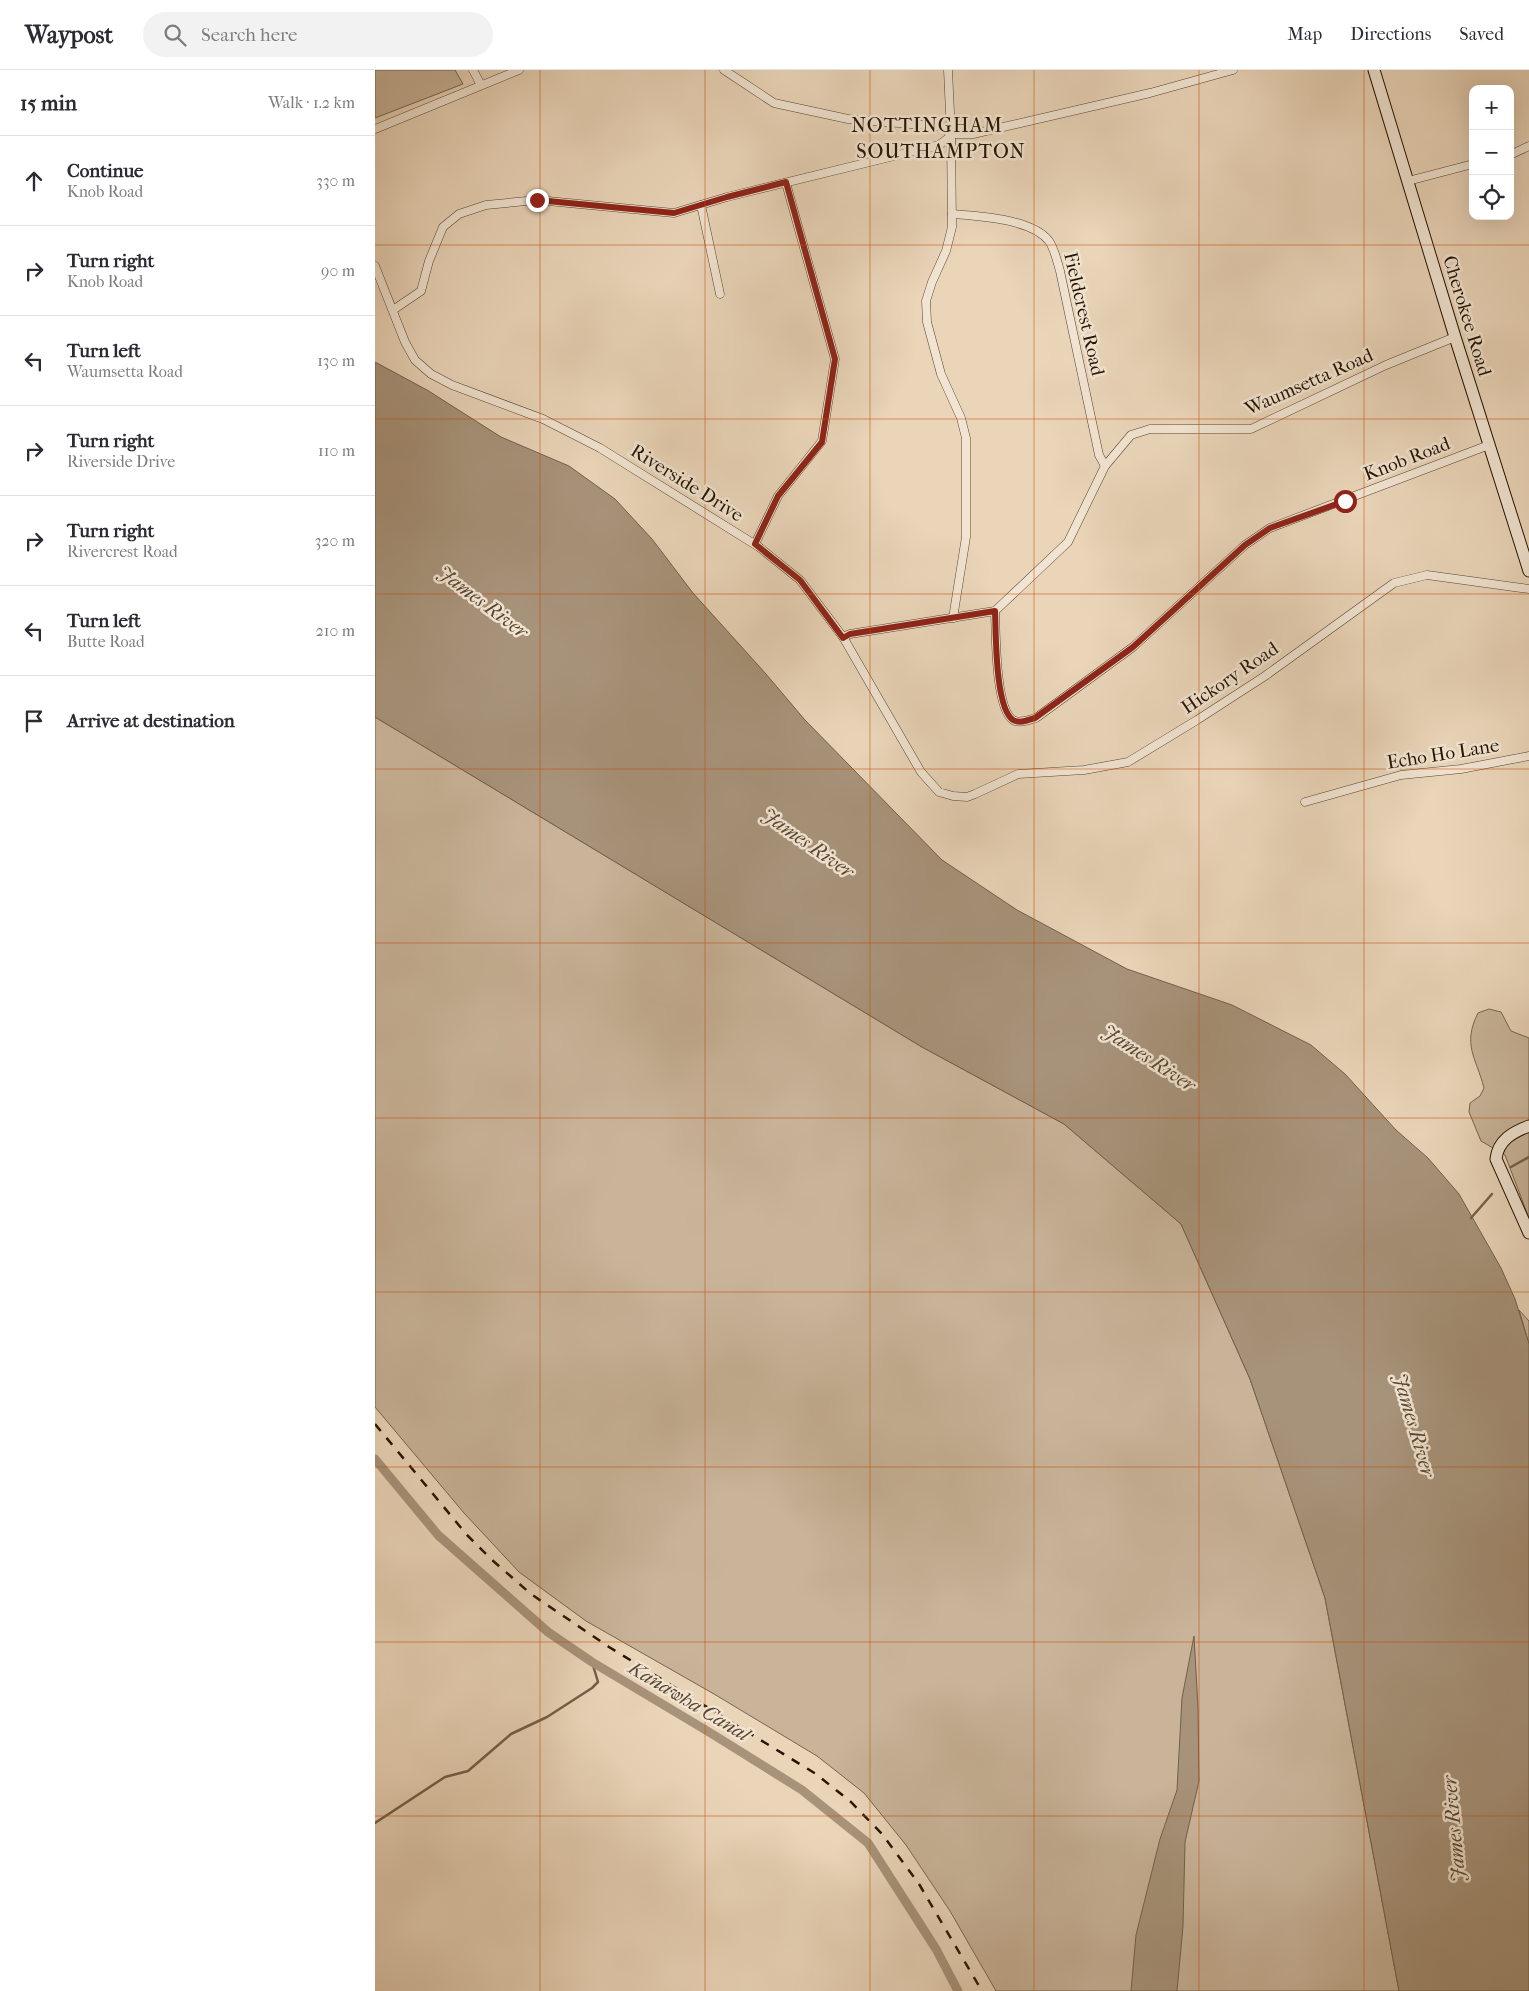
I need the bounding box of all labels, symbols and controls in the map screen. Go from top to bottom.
search box [143,12,493,57]
text: Waypost [25,21,113,49]
icon: search [161,21,189,49]
text: Search here [201,24,297,46]
text: Map [1288,24,1322,45]
text: Directions [1350,24,1431,45]
text: Saved [1459,24,1504,45]
map controls [1469,85,1514,220]
button: + [1469,85,1514,130]
text: 15 min [20,91,77,115]
text: Walk · 1.2 km [268,93,355,112]
district label: NOTTINGHAM [851,114,1003,137]
button: − [1469,130,1514,175]
district label: SOUTHAMPTON [856,140,1026,163]
text: Continue [67,160,143,182]
icon: ahead [20,167,48,195]
text: 330 m [316,171,355,190]
button: locate [1469,175,1514,220]
text: Knob Road [67,182,143,201]
route end [526,189,549,212]
text: Turn right [67,250,154,272]
street label: Fieldcrest Road [1059,250,1109,379]
street label: Cherokee Road [1438,253,1496,380]
icon: right [20,257,48,285]
text: 90 m [321,261,355,280]
text: Knob Road [67,272,143,291]
text: Turn left [67,340,141,362]
street label: Waumsetta Road [1241,344,1377,420]
icon: left [20,347,48,375]
text: 130 m [317,351,355,370]
text: Waumsetta Road [67,362,183,381]
text: Turn right [67,430,154,452]
street label: Knob Road [1361,432,1454,486]
icon: right [20,437,48,465]
street label: Riverside Drive [627,440,747,526]
text: 110 m [318,441,355,460]
text: Riverside Drive [67,452,175,471]
route start [1334,490,1357,513]
text: Turn right [67,520,154,542]
icon: right [20,527,48,555]
text: 320 m [315,531,355,550]
text: Rivercrest Road [67,542,178,561]
water label: James River [434,561,534,644]
text: Turn left [67,610,141,632]
icon: left [20,617,48,645]
text: 210 m [316,621,355,640]
text: Butte Road [67,632,145,651]
street label: Hickory Road [1177,637,1283,719]
icon: arrive [20,707,48,735]
text: Arrive at destination [67,710,235,732]
street label: Echo Ho Lane [1385,734,1501,774]
water label: James River [758,803,860,884]
water label: James River [1098,1019,1202,1098]
water label: James River [1388,1371,1440,1481]
water label: Kanawha Canal [623,1655,755,1747]
water label: James River [1438,1773,1470,1883]

